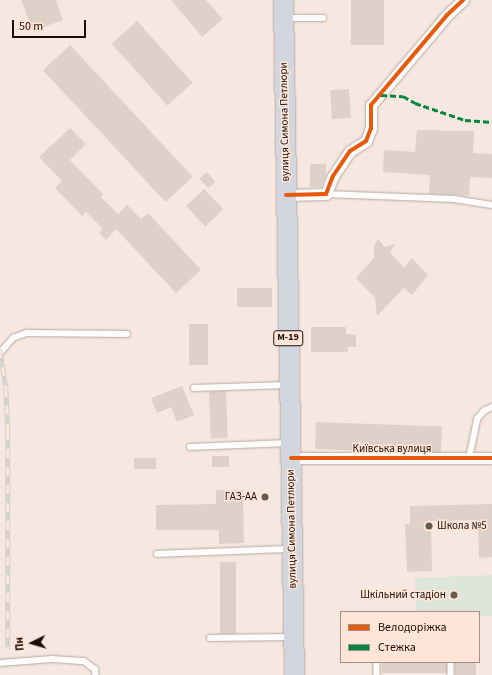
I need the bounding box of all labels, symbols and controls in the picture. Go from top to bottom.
scale bar [14,12,88,38]
text: 50 m [19,18,43,35]
street label: вулиця Симона Петлюри [277,62,293,182]
road number: М-19 [273,330,303,346]
street label: Київська вулиця [353,442,431,456]
street label: вулиця Симона Петлюри [284,469,300,589]
place label: ГАЗ-АА [225,490,257,504]
marker: ГАЗ-АА [260,492,270,502]
place label: Школа №5 [437,519,487,533]
marker: Школа №5 [424,521,434,531]
place label: Шкільний стадіон [360,588,446,602]
marker: Шкільний стадіон [449,590,459,600]
legend [340,611,480,663]
text: Велодоріжка [378,619,447,636]
north arrow [12,623,52,663]
text: Пн [11,637,28,652]
text: Стежка [378,639,416,656]

